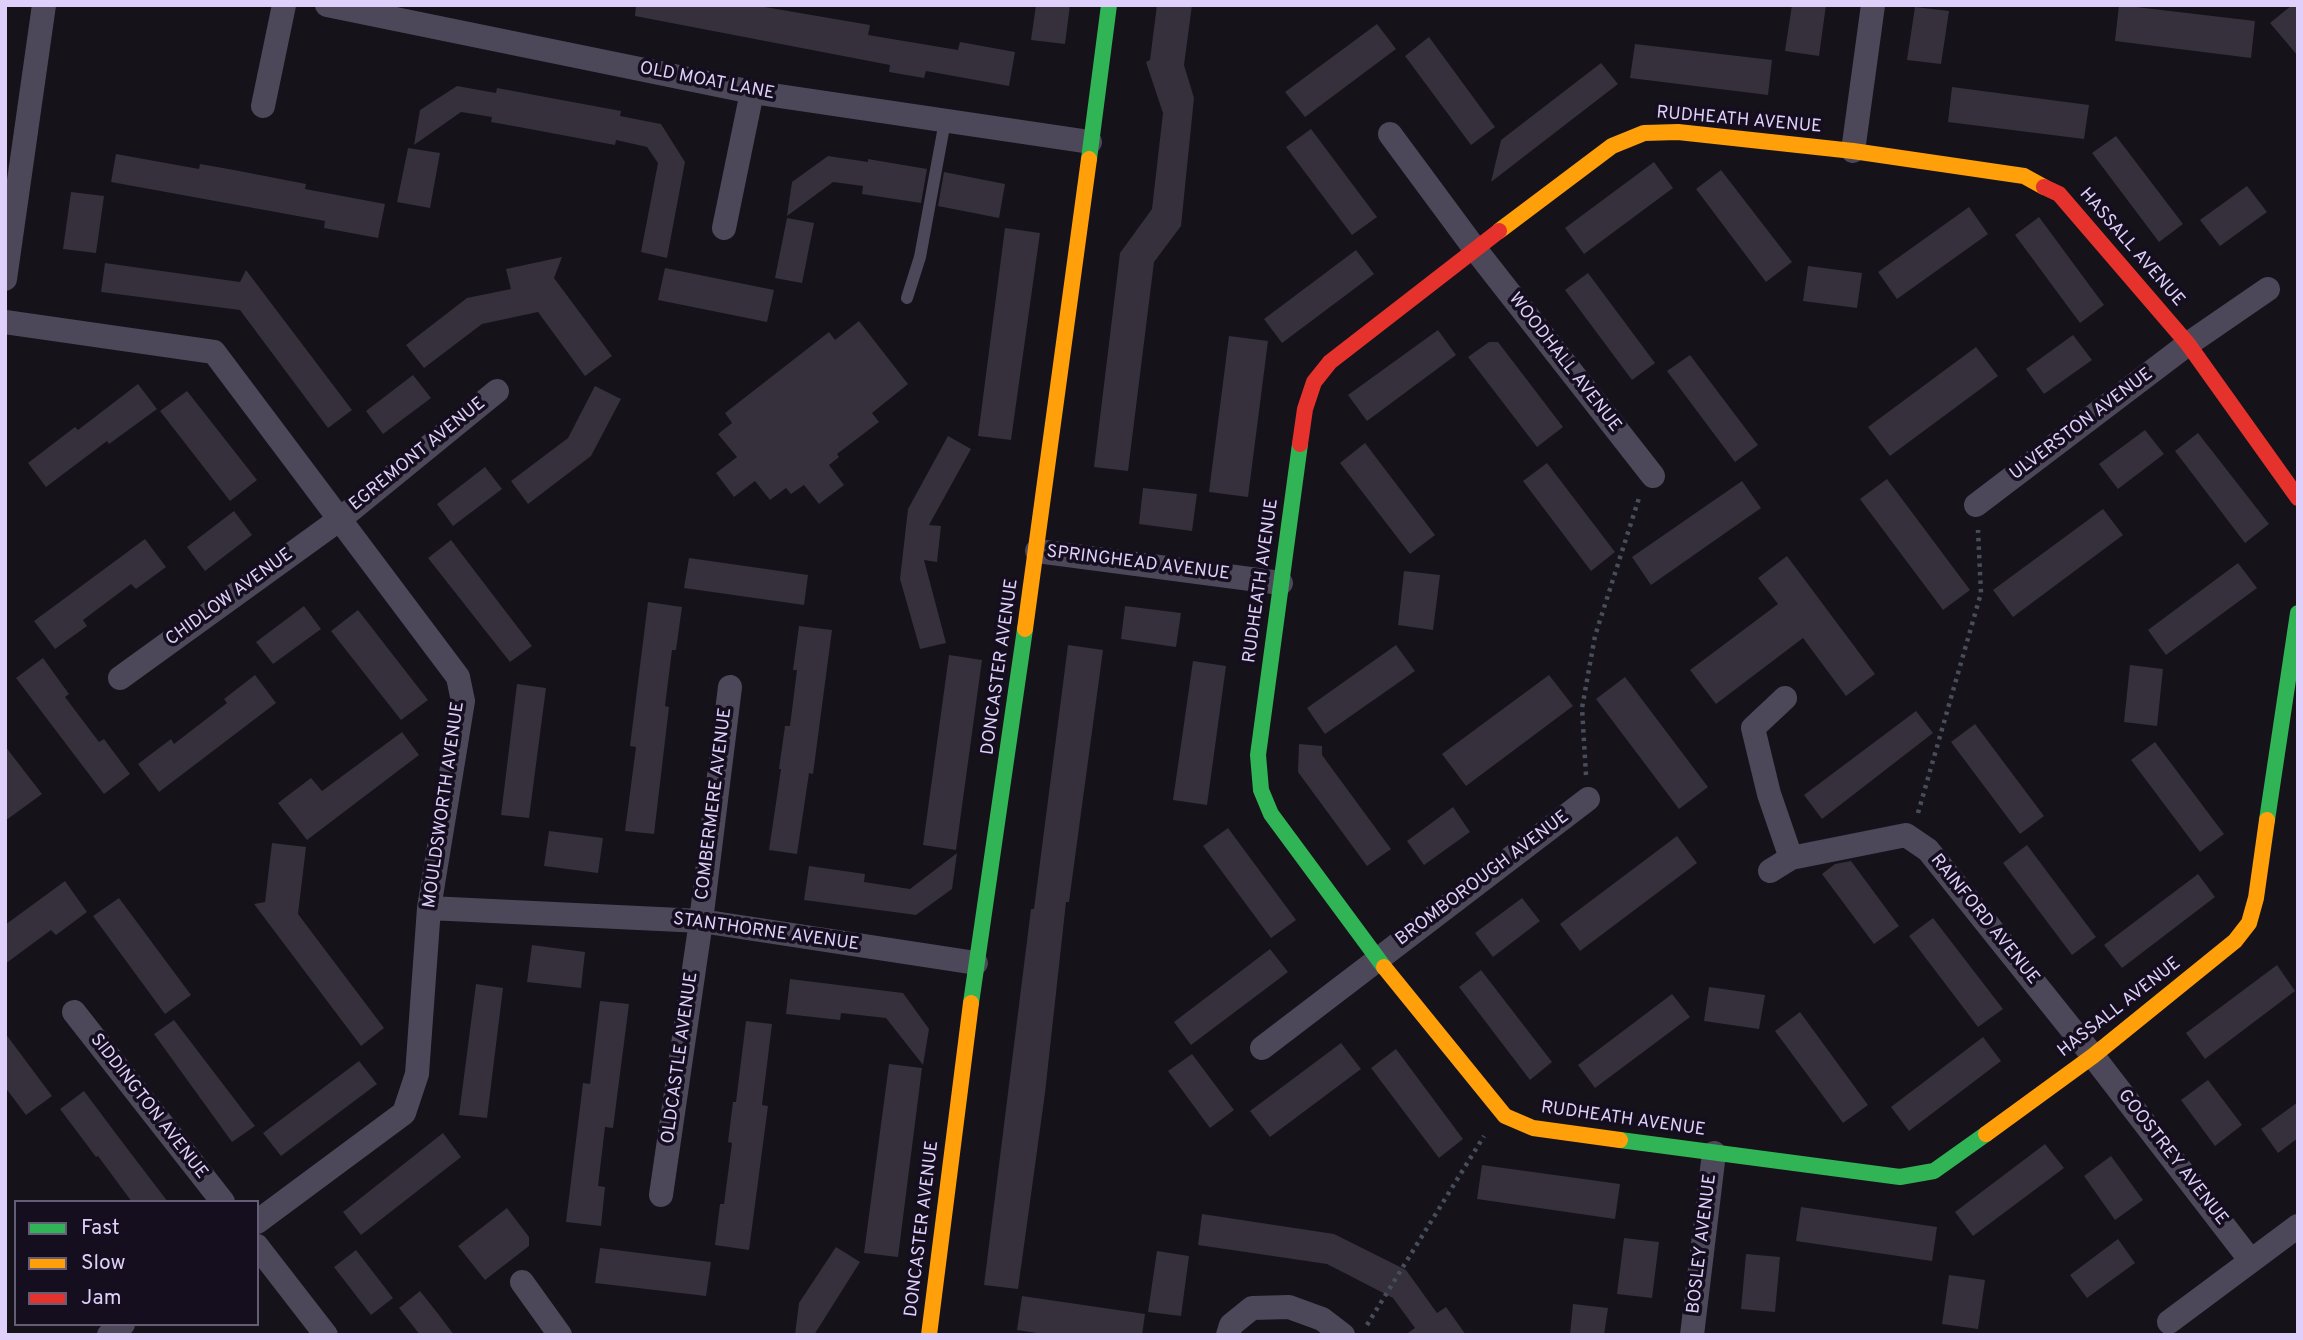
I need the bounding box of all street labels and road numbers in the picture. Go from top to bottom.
street label: OLD MOAT LANE [638,58,776,106]
street label: RUDHEATH AVENUE [1655,103,1823,139]
street label: HASSALL AVENUE [2074,184,2188,312]
street label: WOODHALL AVENUE [1503,289,1625,437]
street label: ULVERSTON AVENUE [2006,364,2158,486]
street label: EGREMONT AVENUE [346,394,490,516]
street label: RUDHEATH AVENUE [1240,497,1284,665]
street label: SPRINGHEAD AVENUE [1045,542,1231,586]
street label: CHIDLOW AVENUE [162,545,298,651]
street label: DONCASTER AVENUE [978,578,1024,756]
street label: MOULDSWORTH AVENUE [420,700,470,910]
street label: COMBERMERE AVENUE [692,707,738,901]
street label: BROMBOROUGH AVENUE [1392,807,1574,951]
street label: RAINFORD AVENUE [1925,851,2043,989]
street label: STANTHORNE AVENUE [672,909,860,957]
street label: HASSALL AVENUE [2054,953,2186,1063]
street label: OLDCASTLE AVENUE [658,971,704,1145]
street label: SIDDINGTON AVENUE [85,1030,211,1184]
street label: GOOSTREY AVENUE [2112,1086,2232,1230]
street label: RUDHEATH AVENUE [1539,1098,1707,1142]
street label: DONCASTER AVENUE [901,1140,945,1318]
street label: BOSLEY AVENUE [1684,1173,1722,1315]

